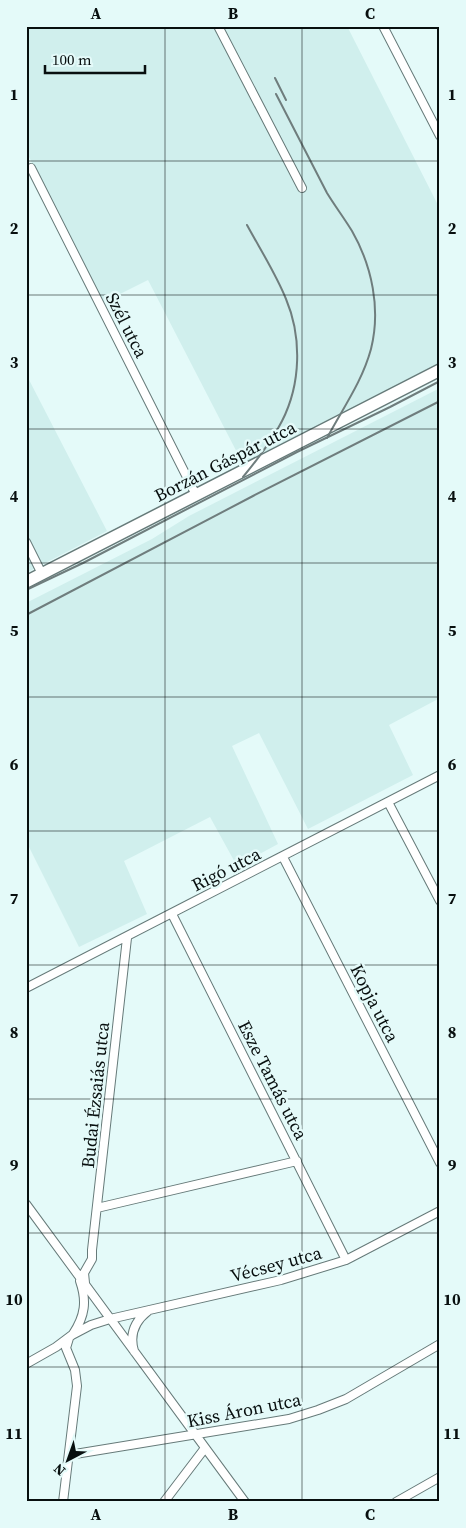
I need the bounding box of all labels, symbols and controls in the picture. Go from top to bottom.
text: A [91,2,102,24]
text: B [228,2,239,24]
text: C [365,2,375,24]
scale bar [45,42,145,74]
text: 100 m [52,49,92,70]
text: 1 [10,83,18,105]
text: 1 [448,83,456,105]
text: 2 [10,217,19,239]
text: 2 [448,217,457,239]
street label: Szél utca [100,288,154,363]
text: 3 [10,351,19,373]
text: 3 [448,351,457,373]
street label: Borzán Gáspár utca [150,414,301,508]
text: 4 [10,485,19,507]
text: 4 [448,485,457,507]
text: 5 [10,619,19,641]
text: 5 [448,619,457,641]
text: 6 [10,753,19,775]
text: 6 [448,753,457,775]
street label: Rigó utca [187,841,266,897]
text: 7 [10,887,19,909]
text: 7 [448,887,457,909]
street label: Kopja utca [345,960,406,1047]
street label: Esze Tamás utca [232,1016,314,1145]
street label: Budai Ézsaiás utca [75,1020,115,1169]
text: 8 [10,1021,18,1043]
text: 8 [448,1021,456,1043]
text: 9 [10,1154,19,1176]
text: 9 [448,1154,457,1176]
street label: Vécsey utca [228,1240,325,1288]
text: 10 [5,1288,23,1310]
text: 10 [443,1288,461,1310]
street label: Kiss Áron utca [185,1387,304,1433]
text: 11 [5,1422,23,1444]
text: 11 [443,1422,461,1444]
north arrow [42,1436,92,1486]
text: N [49,1459,70,1481]
text: A [91,1503,102,1525]
text: B [228,1503,239,1525]
text: C [365,1503,375,1525]

